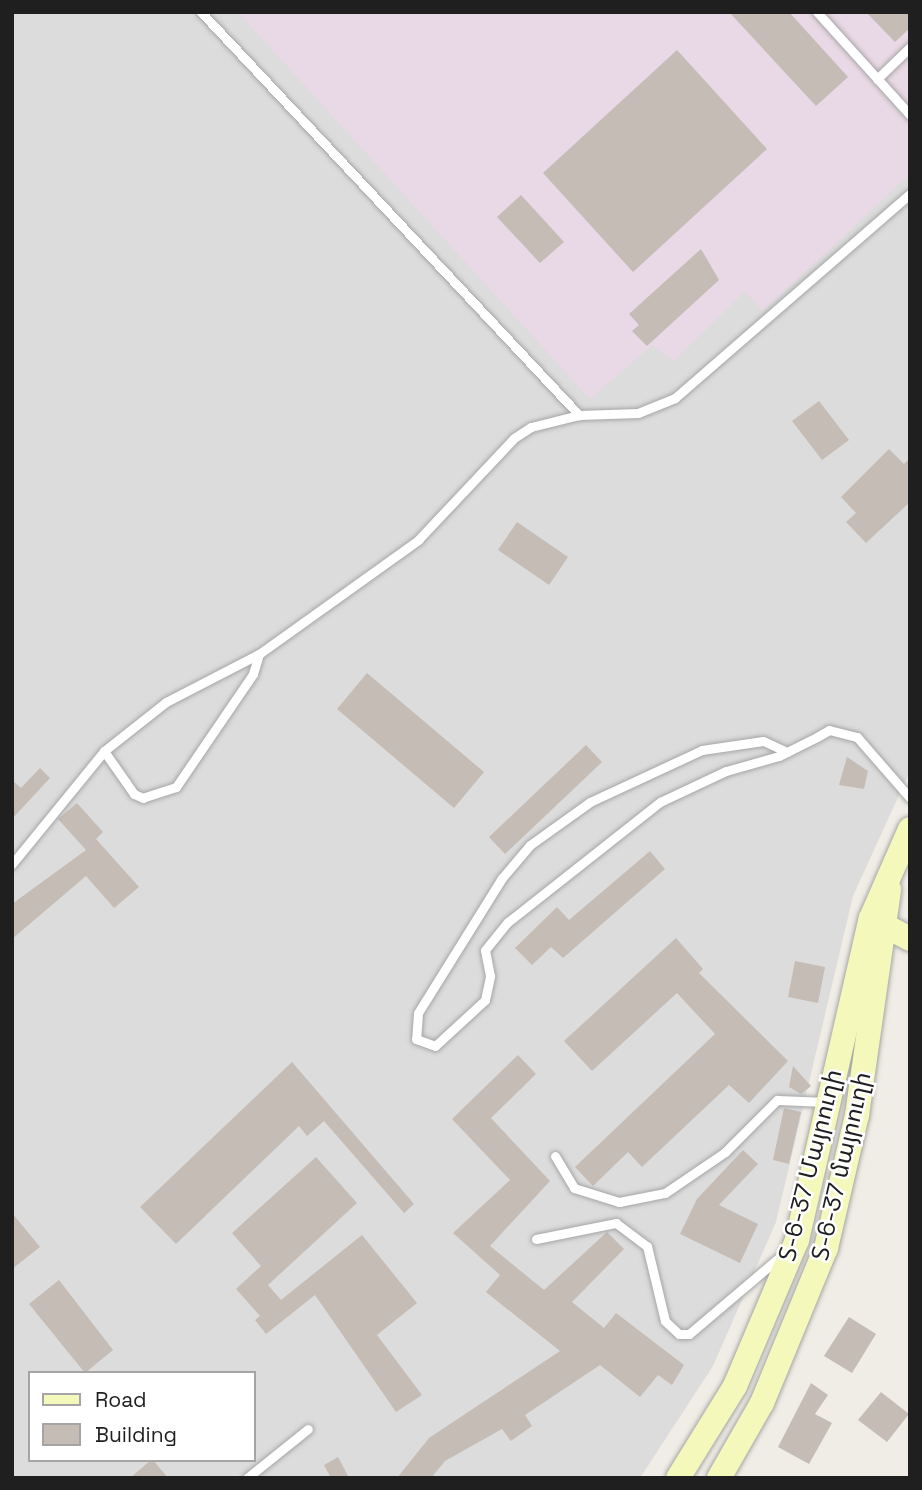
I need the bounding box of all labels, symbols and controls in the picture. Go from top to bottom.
street label: Տ-6-37 Մայրուղի [772,1066,848,1264]
street label: Տ-6-37 մայրուղի [805,1069,877,1263]
legend [28,1371,256,1462]
text: Road [95,1386,147,1413]
text: Building [95,1421,177,1448]

